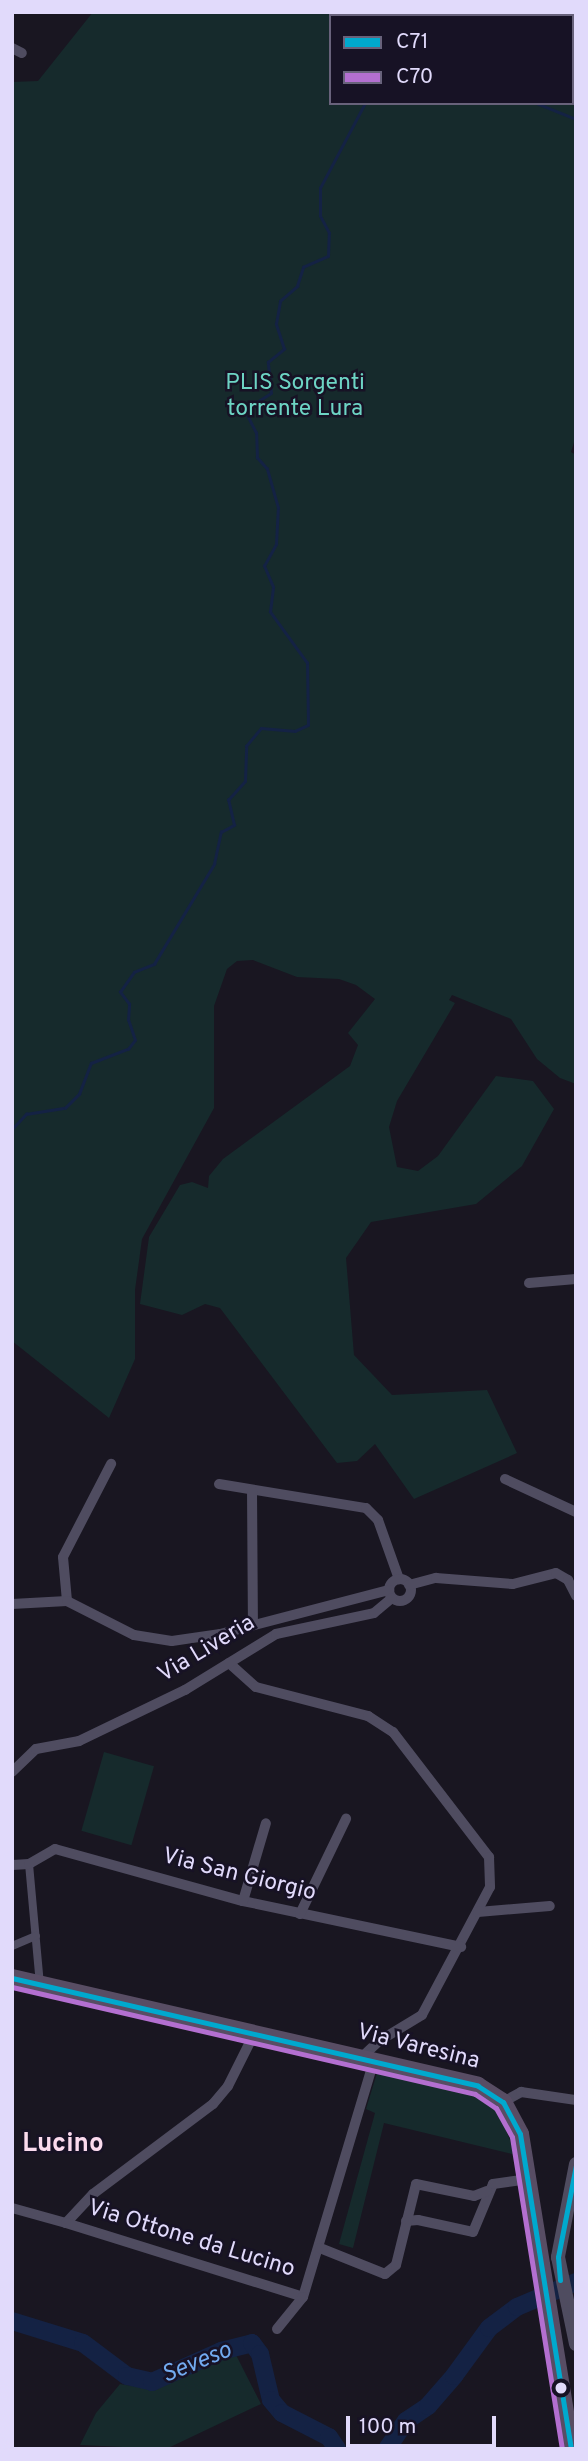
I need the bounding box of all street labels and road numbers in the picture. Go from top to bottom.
street label: Via Liveria [154,1610,260,1690]
street label: Via San Giorgio [159,1844,319,1908]
street label: Via Varesina [353,2019,483,2077]
street label: Via Ottone da Lucino [84,2195,298,2285]

